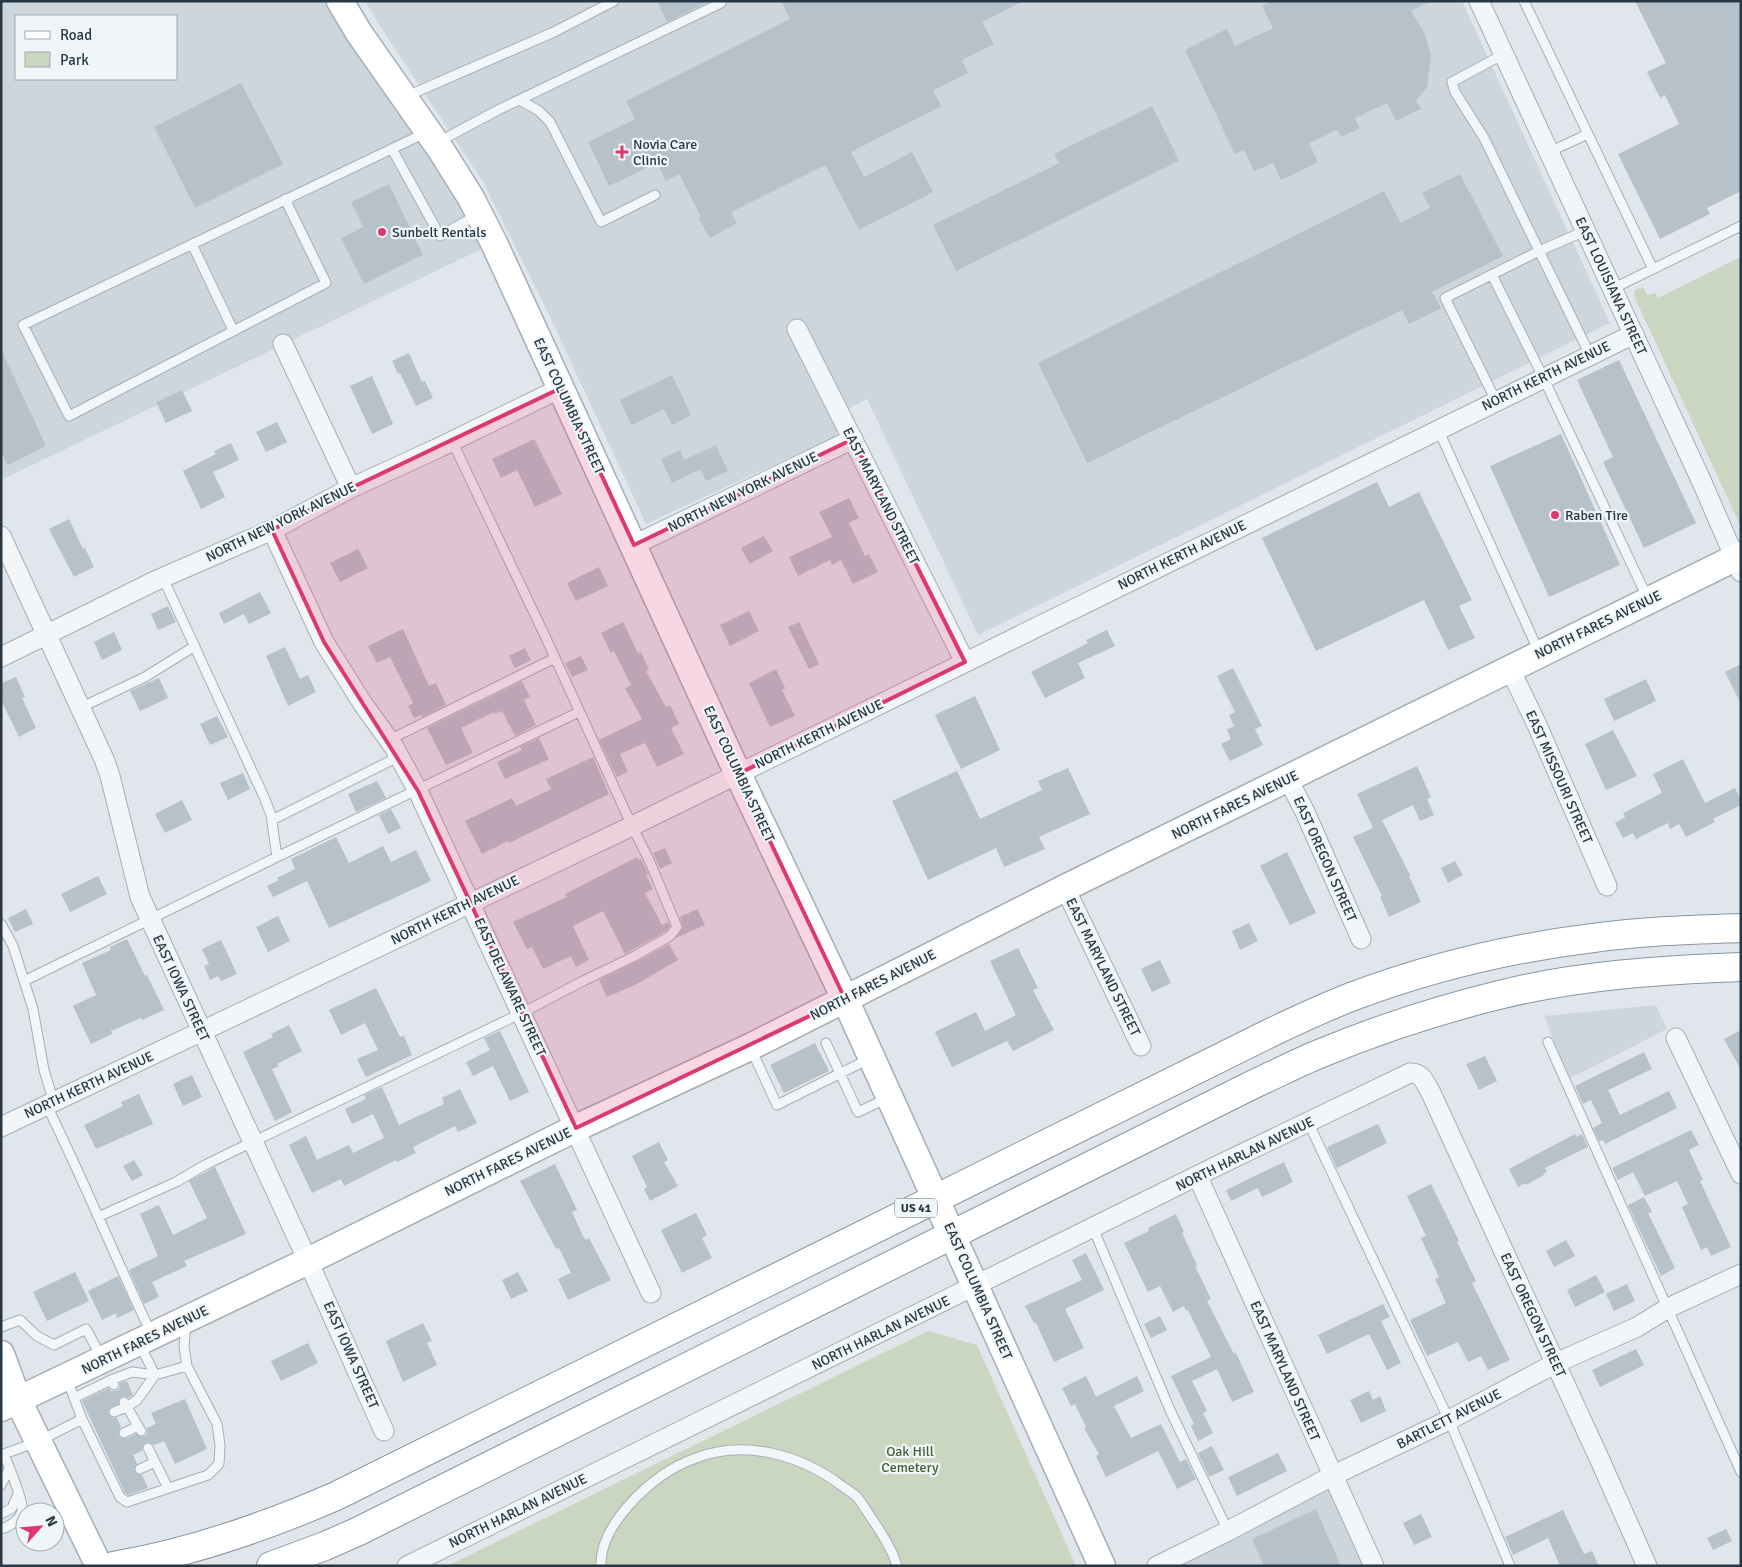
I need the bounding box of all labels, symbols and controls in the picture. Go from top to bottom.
legend [15,15,178,80]
text: Road [60,26,92,44]
text: Park [60,51,89,69]
place label: Novia Care Clinic [633,136,697,169]
marker: Novia Care Clinic [615,145,629,159]
street label: EAST LOUISIANA STREET [1571,214,1651,358]
place label: Sunbelt Rentals [392,224,486,241]
marker: Sunbelt Rentals [376,226,388,238]
street label: EAST COLUMBIA STREET [530,335,608,477]
street label: NORTH KERTH AVENUE [1479,337,1613,415]
street label: EAST MARYLAND STREET [839,425,923,568]
street label: NORTH NEW YORK AVENUE [665,448,821,536]
street label: NORTH NEW YORK AVENUE [203,478,359,566]
place label: Raben Tire [1565,507,1628,524]
marker: Raben Tire [1549,509,1561,521]
street label: NORTH KERTH AVENUE [1115,516,1249,594]
street label: NORTH FARES AVENUE [1532,587,1664,663]
street label: NORTH KERTH AVENUE [752,695,886,773]
street label: EAST COLUMBIA STREET [700,703,778,845]
street label: EAST MISSOURI STREET [1522,708,1596,847]
street label: NORTH FARES AVENUE [1169,767,1301,843]
street label: EAST OREGON STREET [1290,794,1360,924]
street label: NORTH KERTH AVENUE [388,871,522,949]
street label: EAST MARYLAND STREET [1062,895,1144,1039]
street label: EAST DELAWARE STREET [470,915,550,1059]
street label: EAST IOWA STREET [149,932,213,1044]
street label: NORTH FARES AVENUE [807,946,939,1024]
street label: NORTH KERTH AVENUE [22,1047,157,1122]
street label: NORTH HARLAN AVENUE [1173,1113,1317,1195]
street label: NORTH FARES AVENUE [442,1124,574,1200]
road number: US 41 [895,1198,937,1218]
street label: EAST COLUMBIA STREET [940,1220,1016,1362]
street label: EAST OREGON STREET [1497,1250,1569,1380]
street label: NORTH HARLAN AVENUE [809,1292,953,1374]
street label: EAST MARYLAND STREET [1246,1298,1324,1444]
street label: EAST IOWA STREET [320,1299,382,1411]
street label: NORTH FARES AVENUE [79,1302,211,1378]
street label: BARTLETT AVENUE [1394,1385,1504,1453]
park label: Oak Hill Cemetery [881,1443,939,1476]
street label: NORTH HARLAN AVENUE [446,1470,590,1552]
north arrow [15,1502,65,1552]
text: N [41,1513,61,1530]

